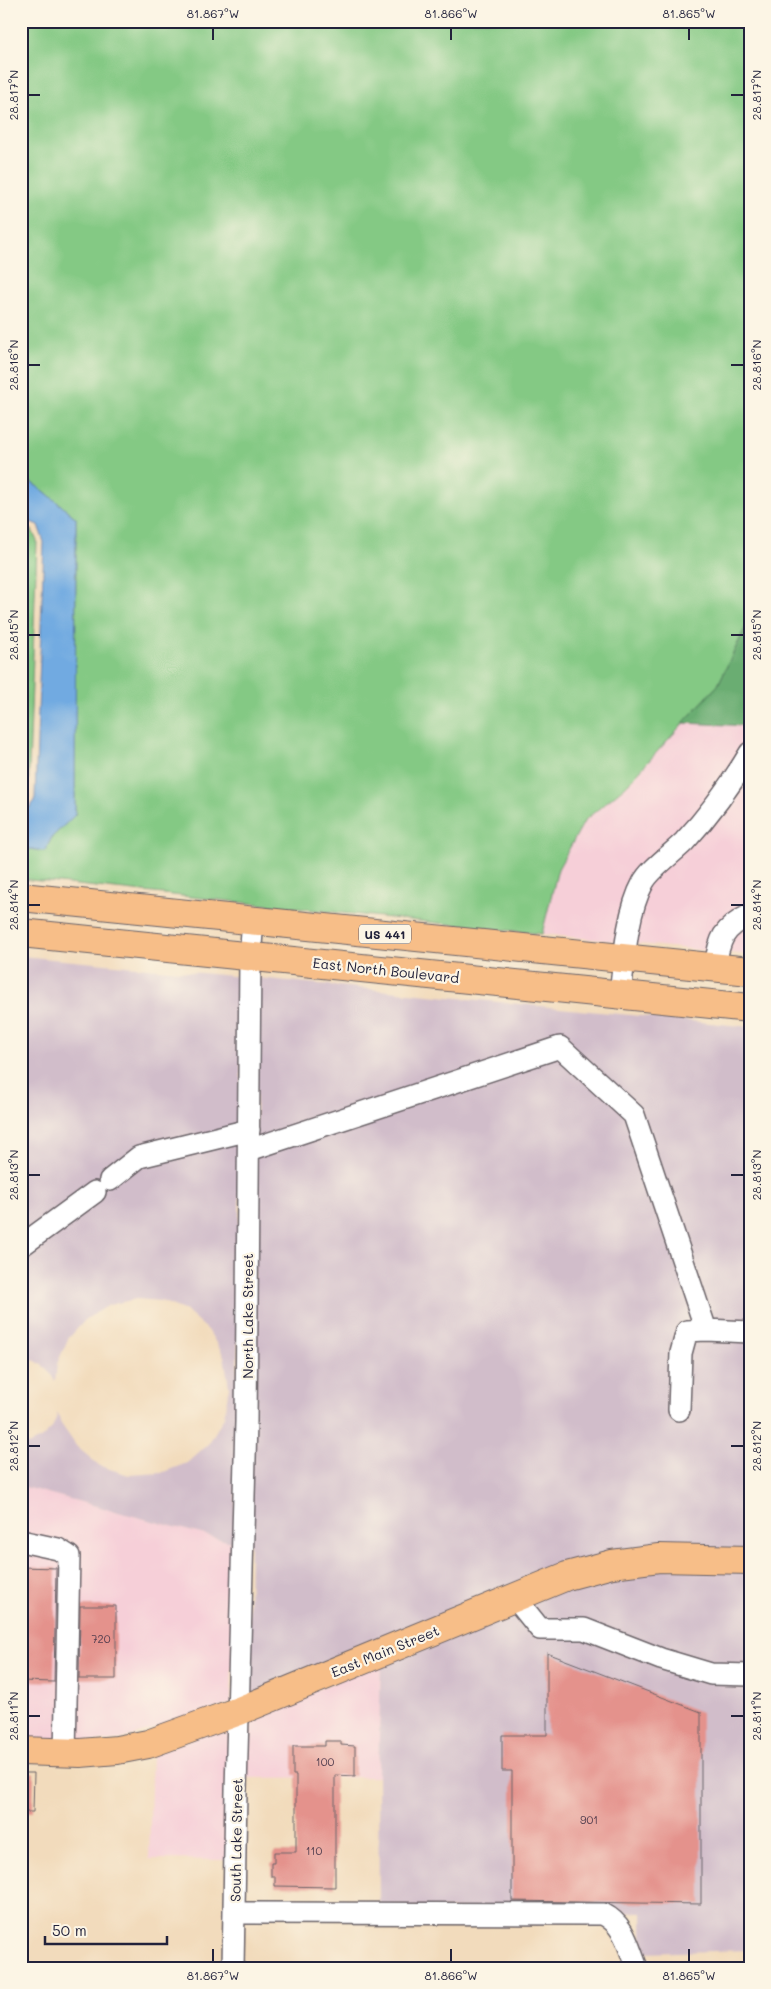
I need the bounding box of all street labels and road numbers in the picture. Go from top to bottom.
road number: US 441 [359,924,411,944]
street label: East North Boulevard [312,953,460,987]
street label: North Lake Street [238,1253,257,1379]
street label: East Main Street [328,1621,442,1681]
street label: South Lake Street [225,1778,247,1902]

